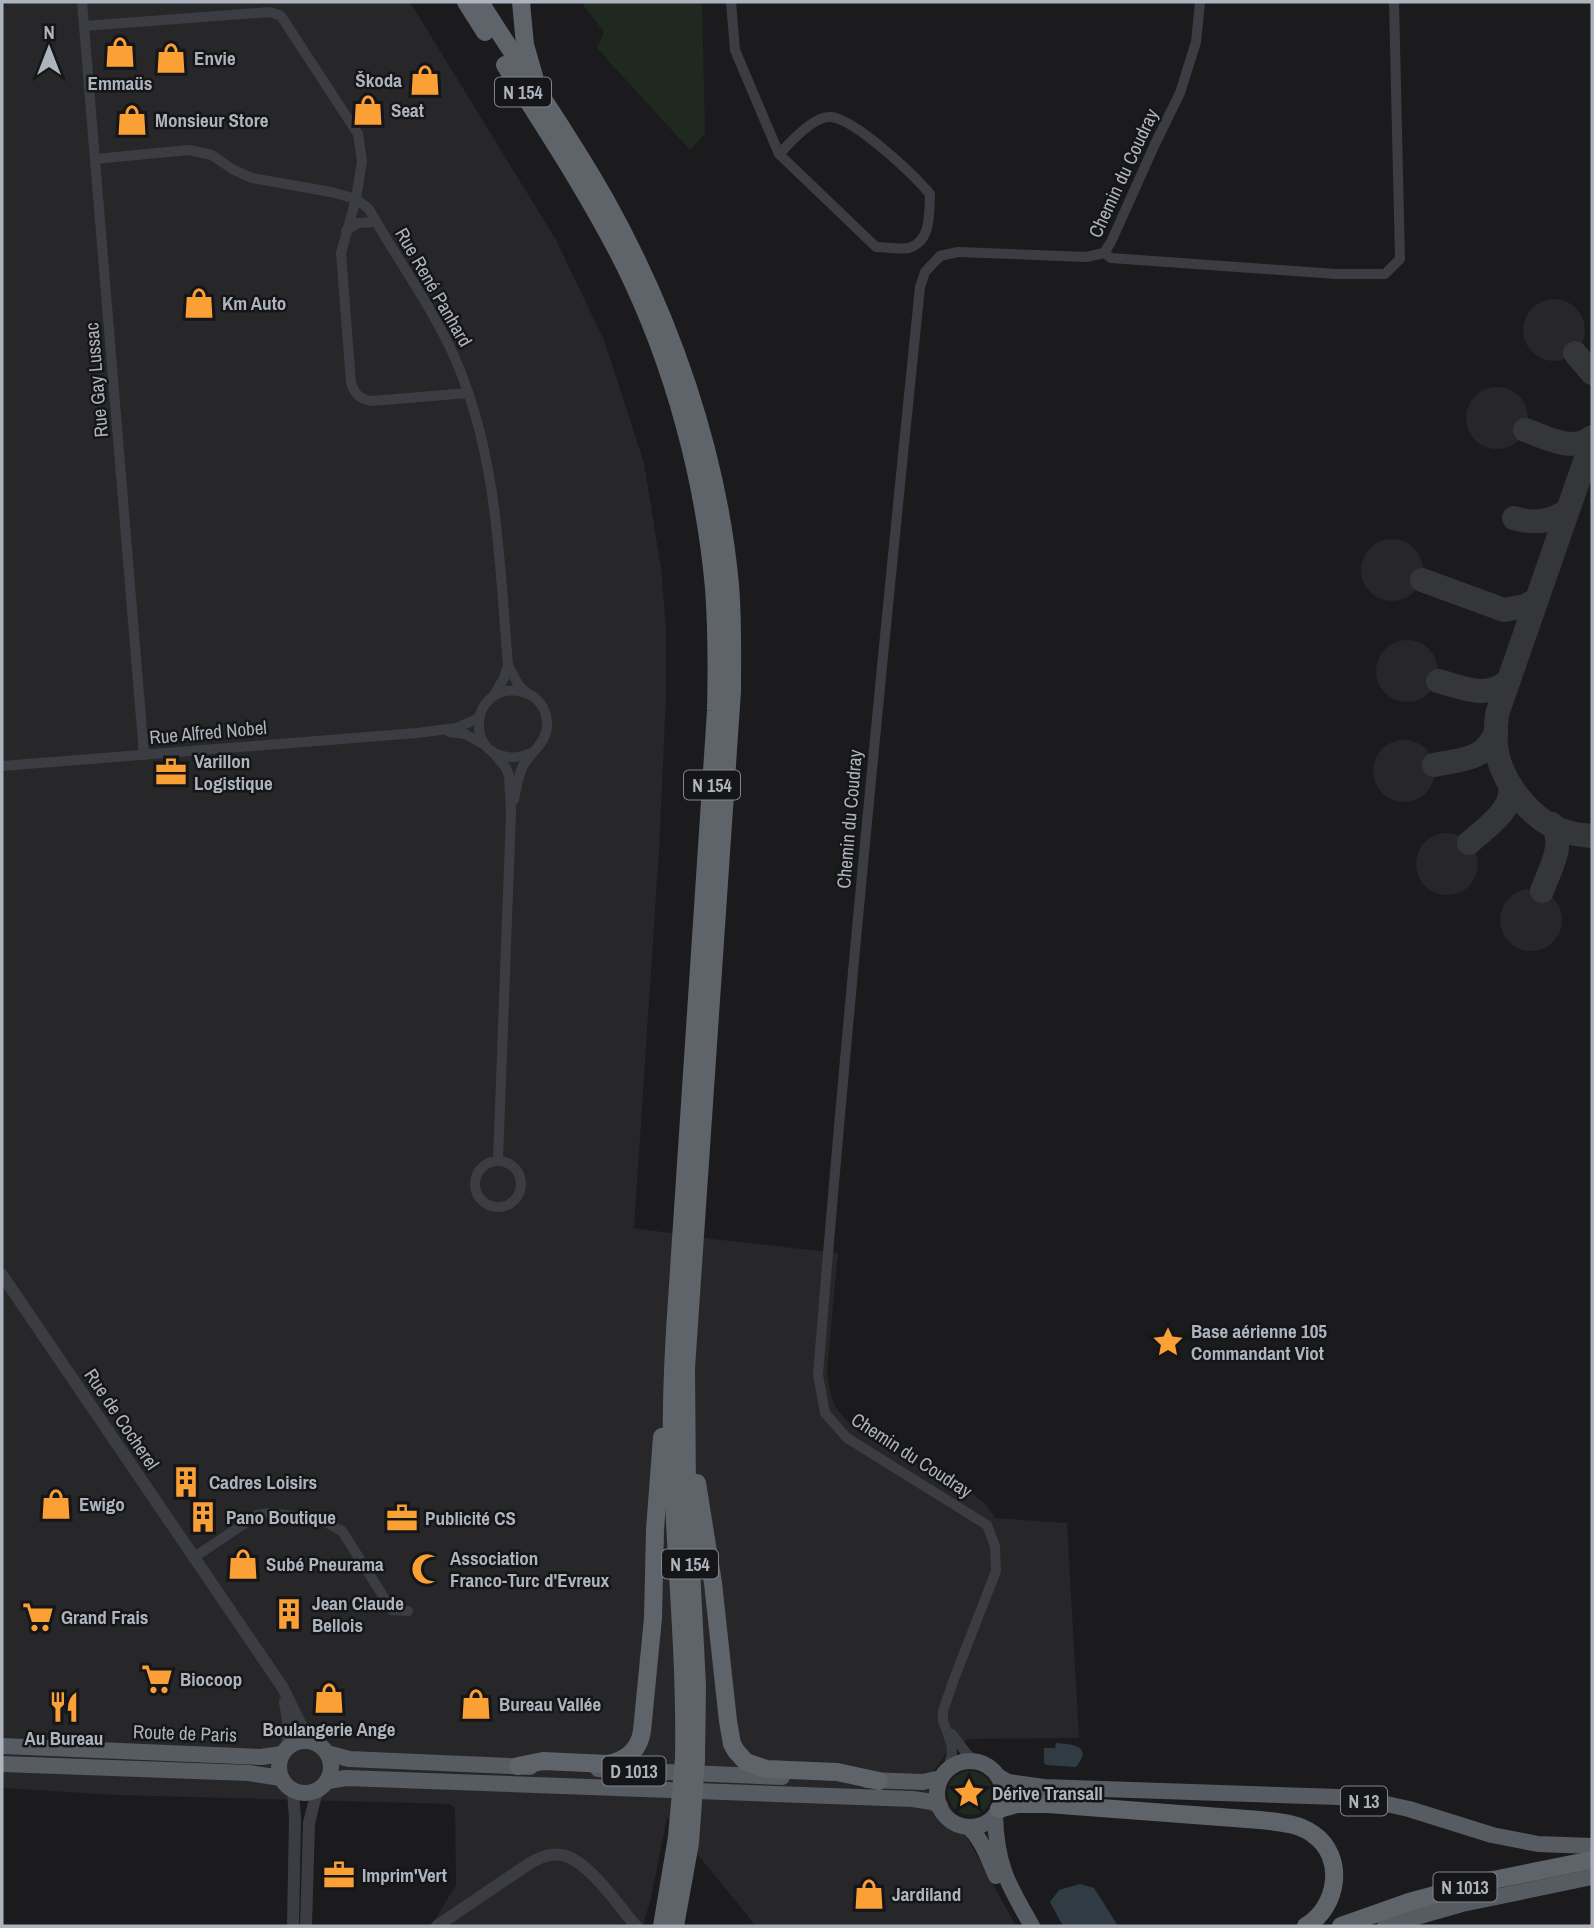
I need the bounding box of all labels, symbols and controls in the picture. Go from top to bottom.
north arrow [14,14,84,84]
text: N [43,19,55,45]
shop icon: Emmaüs [103,35,137,69]
shop icon: Envie [154,41,188,75]
place label: Envie [194,45,236,71]
shop icon: Škoda [408,63,442,97]
place label: Škoda [355,67,402,93]
place label: Emmaüs [88,70,152,96]
road number: N 154 [495,78,551,106]
shop icon: Seat [351,93,385,127]
place label: Seat [391,97,424,123]
shop icon: Monsieur Store [115,103,149,137]
street label: Chemin du Coudray [1082,104,1164,242]
place label: Monsieur Store [155,107,269,133]
street label: Rue René Panhard [389,223,479,351]
shop icon: Km Auto [182,286,216,320]
place label: Km Auto [222,290,286,316]
street label: Rue Gay Lussac [78,321,114,439]
street label: Rue Alfred Nobel [148,714,268,750]
place label: Varillon Logistique [194,748,273,796]
street label: Chemin du Coudray [830,748,868,890]
office icon: Varillon Logistique [154,755,188,789]
road number: N 154 [684,770,740,800]
place label: Base aérienne 105 Commandant Viot [1191,1318,1327,1366]
place icon: Base aérienne 105 Commandant Viot [1151,1325,1185,1359]
street label: Rue de Cocherel [79,1363,165,1475]
street label: Chemin du Coudray [846,1406,978,1504]
building icon: Cadres Loisirs [169,1465,203,1499]
place label: Cadres Loisirs [209,1469,317,1495]
shop icon: Ewigo [39,1487,73,1521]
place label: Ewigo [79,1491,125,1517]
building icon: Pano Boutique [186,1500,220,1534]
office icon: Publicité CS [385,1501,419,1535]
place label: Pano Boutique [226,1504,336,1530]
place label: Publicité CS [425,1505,516,1531]
place label: Association Franco-Turc d'Evreux [450,1545,610,1593]
shop icon: Subé Pneurama [226,1547,260,1581]
road number: N 154 [662,1549,718,1578]
place label: Subé Pneurama [266,1551,384,1577]
mosque icon: Association Franco-Turc d'Evreux [410,1552,444,1586]
place label: Jean Claude Bellois [312,1590,404,1638]
building icon: Jean Claude Bellois [272,1597,306,1631]
supermarket icon: Grand Frais [21,1600,55,1634]
place label: Grand Frais [61,1604,148,1630]
supermarket icon: Biocoop [140,1662,174,1696]
place label: Biocoop [180,1666,242,1692]
shop icon: Boulangerie Ange [312,1681,346,1715]
shop icon: Bureau Vallée [459,1687,493,1721]
restaurant icon: Au Bureau [47,1690,81,1724]
place label: Bureau Vallée [499,1691,602,1717]
place label: Boulangerie Ange [263,1716,396,1742]
street label: Route de Paris [133,1718,238,1748]
place label: Au Bureau [25,1725,103,1751]
road number: D 1013 [602,1756,666,1786]
place icon: Dérive Transall [952,1776,986,1810]
place label: Dérive Transall [992,1780,1103,1806]
road number: N 13 [1341,1786,1387,1815]
office icon: Imprim'Vert [322,1858,356,1892]
place label: Imprim'Vert [362,1862,447,1888]
road number: N 1013 [1434,1872,1496,1901]
shop icon: Jardiland [852,1877,886,1911]
place label: Jardiland [892,1881,961,1907]

